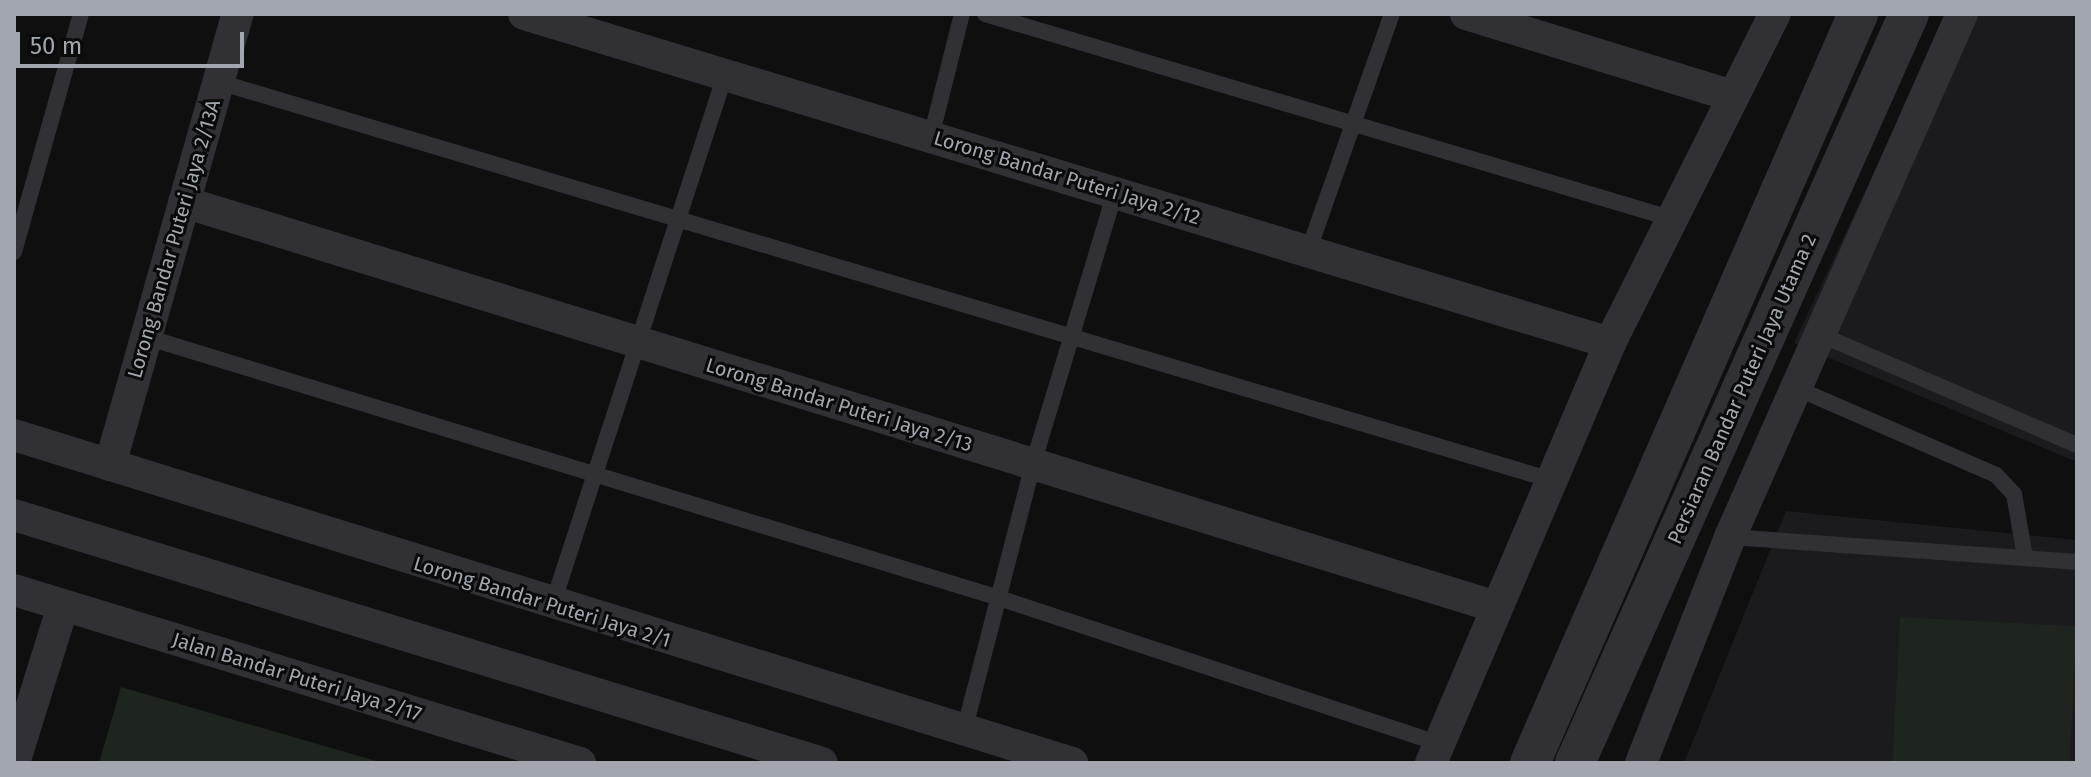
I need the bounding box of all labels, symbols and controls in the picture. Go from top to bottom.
scale bar [20,16,248,66]
text: 50 m [30,32,82,60]
street label: Lorong Bandar Puteri Jaya 2/13A [123,97,225,381]
street label: Lorong Bandar Puteri Jaya 2/12 [931,126,1203,230]
street label: Persiaran Bandar Puteri Jaya Utama 2 [1663,230,1821,548]
street label: Lorong Bandar Puteri Jaya 2/13 [703,353,975,457]
street label: Lorong Bandar Puteri Jaya 2/1 [411,551,673,653]
street label: Jalan Bandar Puteri Jaya 2/17 [170,628,424,726]

